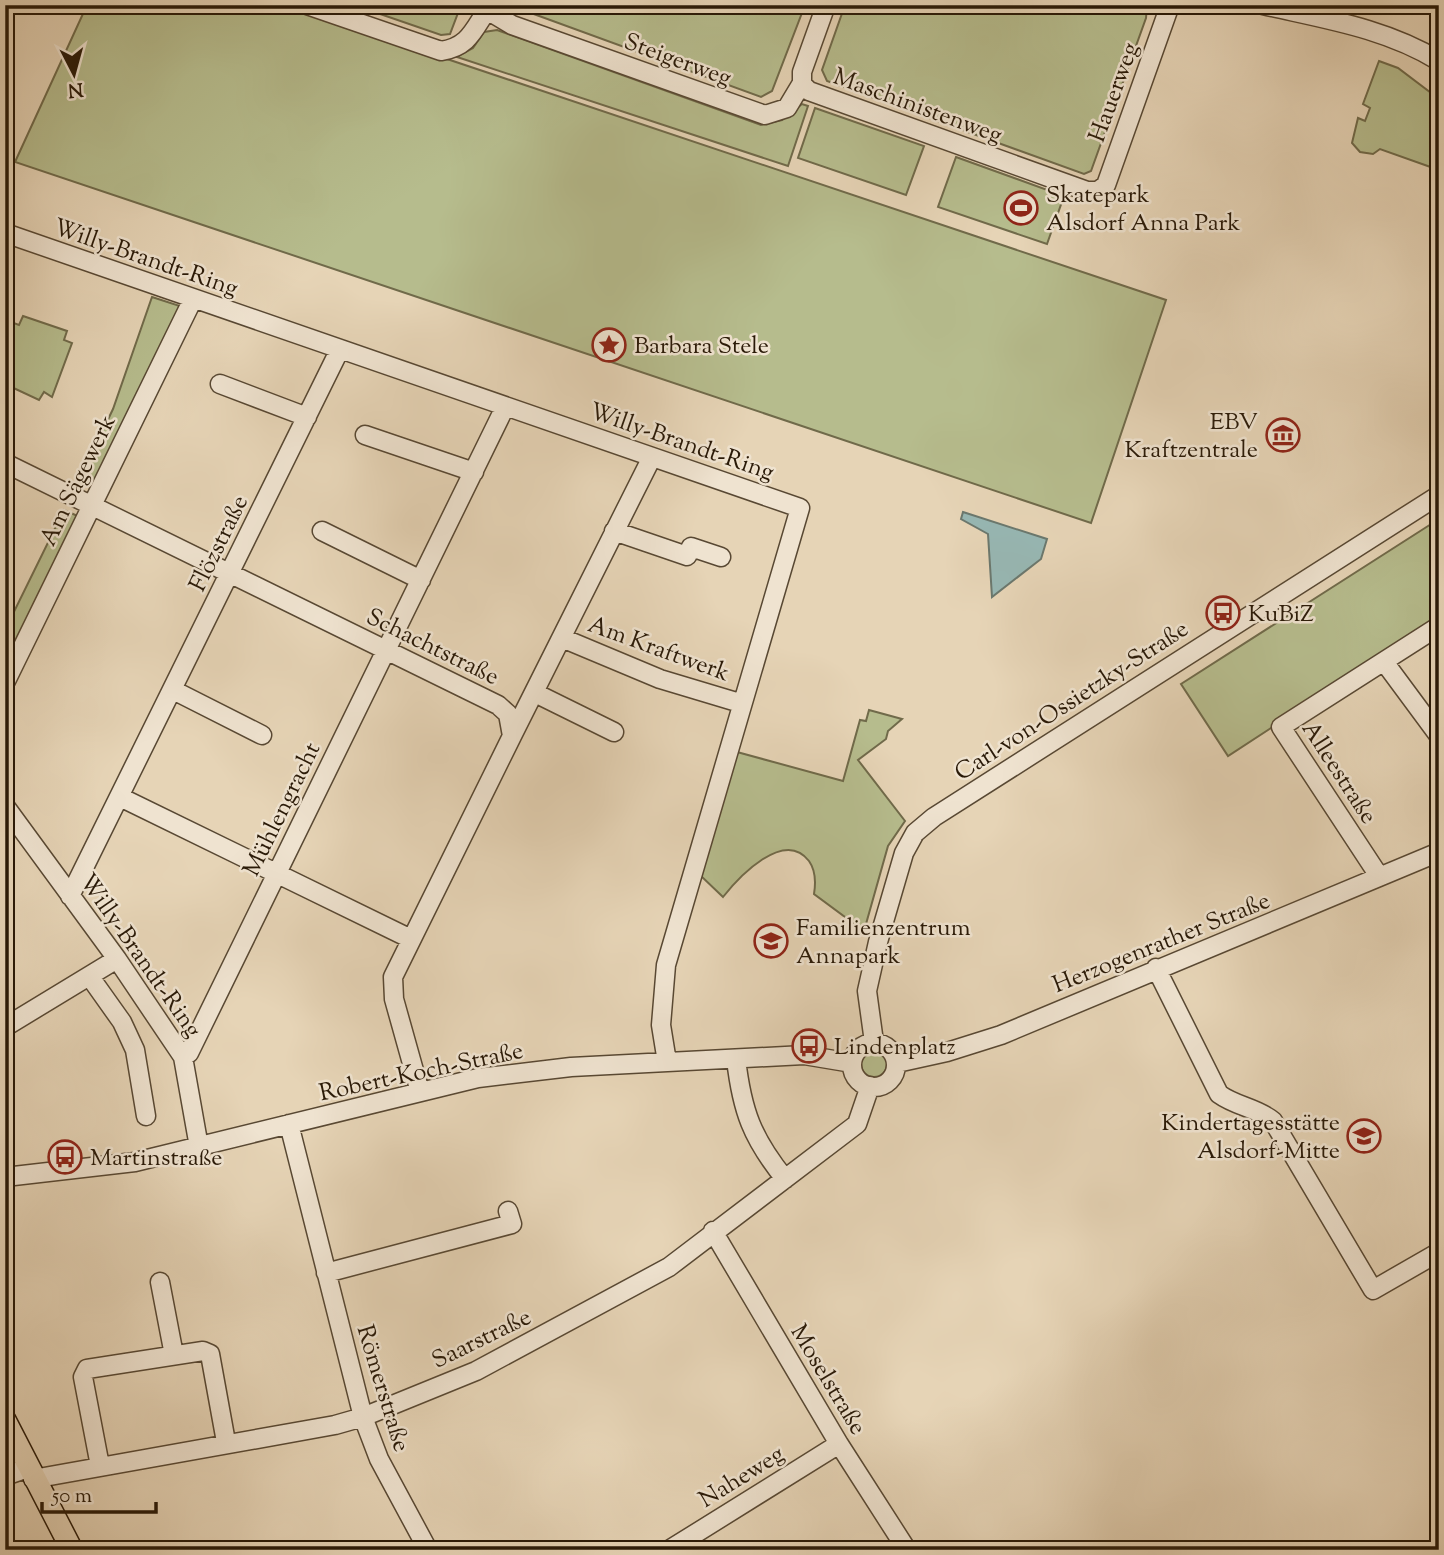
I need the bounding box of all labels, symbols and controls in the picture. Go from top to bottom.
street label: Steigerweg [619,26,736,96]
north arrow [38,38,108,108]
street label: Hauerweg [1081,38,1149,147]
street label: Maschinistenweg [828,61,1007,153]
text: N [67,74,84,103]
place label: Skatepark Alsdorf Anna Park [1046,179,1240,241]
sports icon: Skatepark Alsdorf Anna Park [1002,189,1040,227]
street label: Willy-Brandt-Ring [48,211,243,307]
place icon: Barbara Stele [590,326,628,364]
place label: Barbara Stele [634,330,769,364]
street label: Willy-Brandt-Ring [584,395,779,491]
place label: EBV Kraftzentrale [1124,406,1258,468]
street label: Am Sägewerk [32,409,125,552]
museum icon: EBV Kraftzentrale [1264,416,1302,454]
street label: Flözstraße [182,490,258,598]
bus stop icon: KuBiZ [1204,594,1242,632]
place label: KuBiZ [1248,598,1314,632]
street label: Schachtstraße [360,601,504,695]
street label: Am Kraftwerk [583,609,734,691]
street label: Carl-von-Ossietzky-Straße [948,613,1196,790]
street label: Alleestraße [1292,715,1384,831]
street label: Mühlengracht [236,737,330,883]
street label: Willy-Brandt-Ring [70,867,209,1045]
street label: Herzogenrather Straße [1048,885,1276,1003]
place label: Familienzentrum Annapark [796,912,971,974]
school or university icon: Familienzentrum Annapark [752,922,790,960]
bus stop icon: Lindenplatz [790,1027,828,1065]
place label: Lindenplatz [834,1031,956,1065]
street label: Robert-Koch-Straße [316,1035,527,1111]
place label: Kindertagesstätte Alsdorf-Mitte [1161,1107,1340,1169]
school or university icon: Kindertagesstätte Alsdorf-Mitte [1345,1117,1383,1155]
bus stop icon: Martinstraße [46,1138,84,1176]
place label: Martinstraße [90,1142,223,1176]
street label: Saarstraße [427,1301,537,1378]
street label: Moselstraße [781,1318,874,1442]
street label: Römerstraße [347,1321,417,1456]
street label: Naheweg [693,1438,792,1517]
scale bar [42,1471,156,1515]
text: 50 m [51,1482,92,1512]

